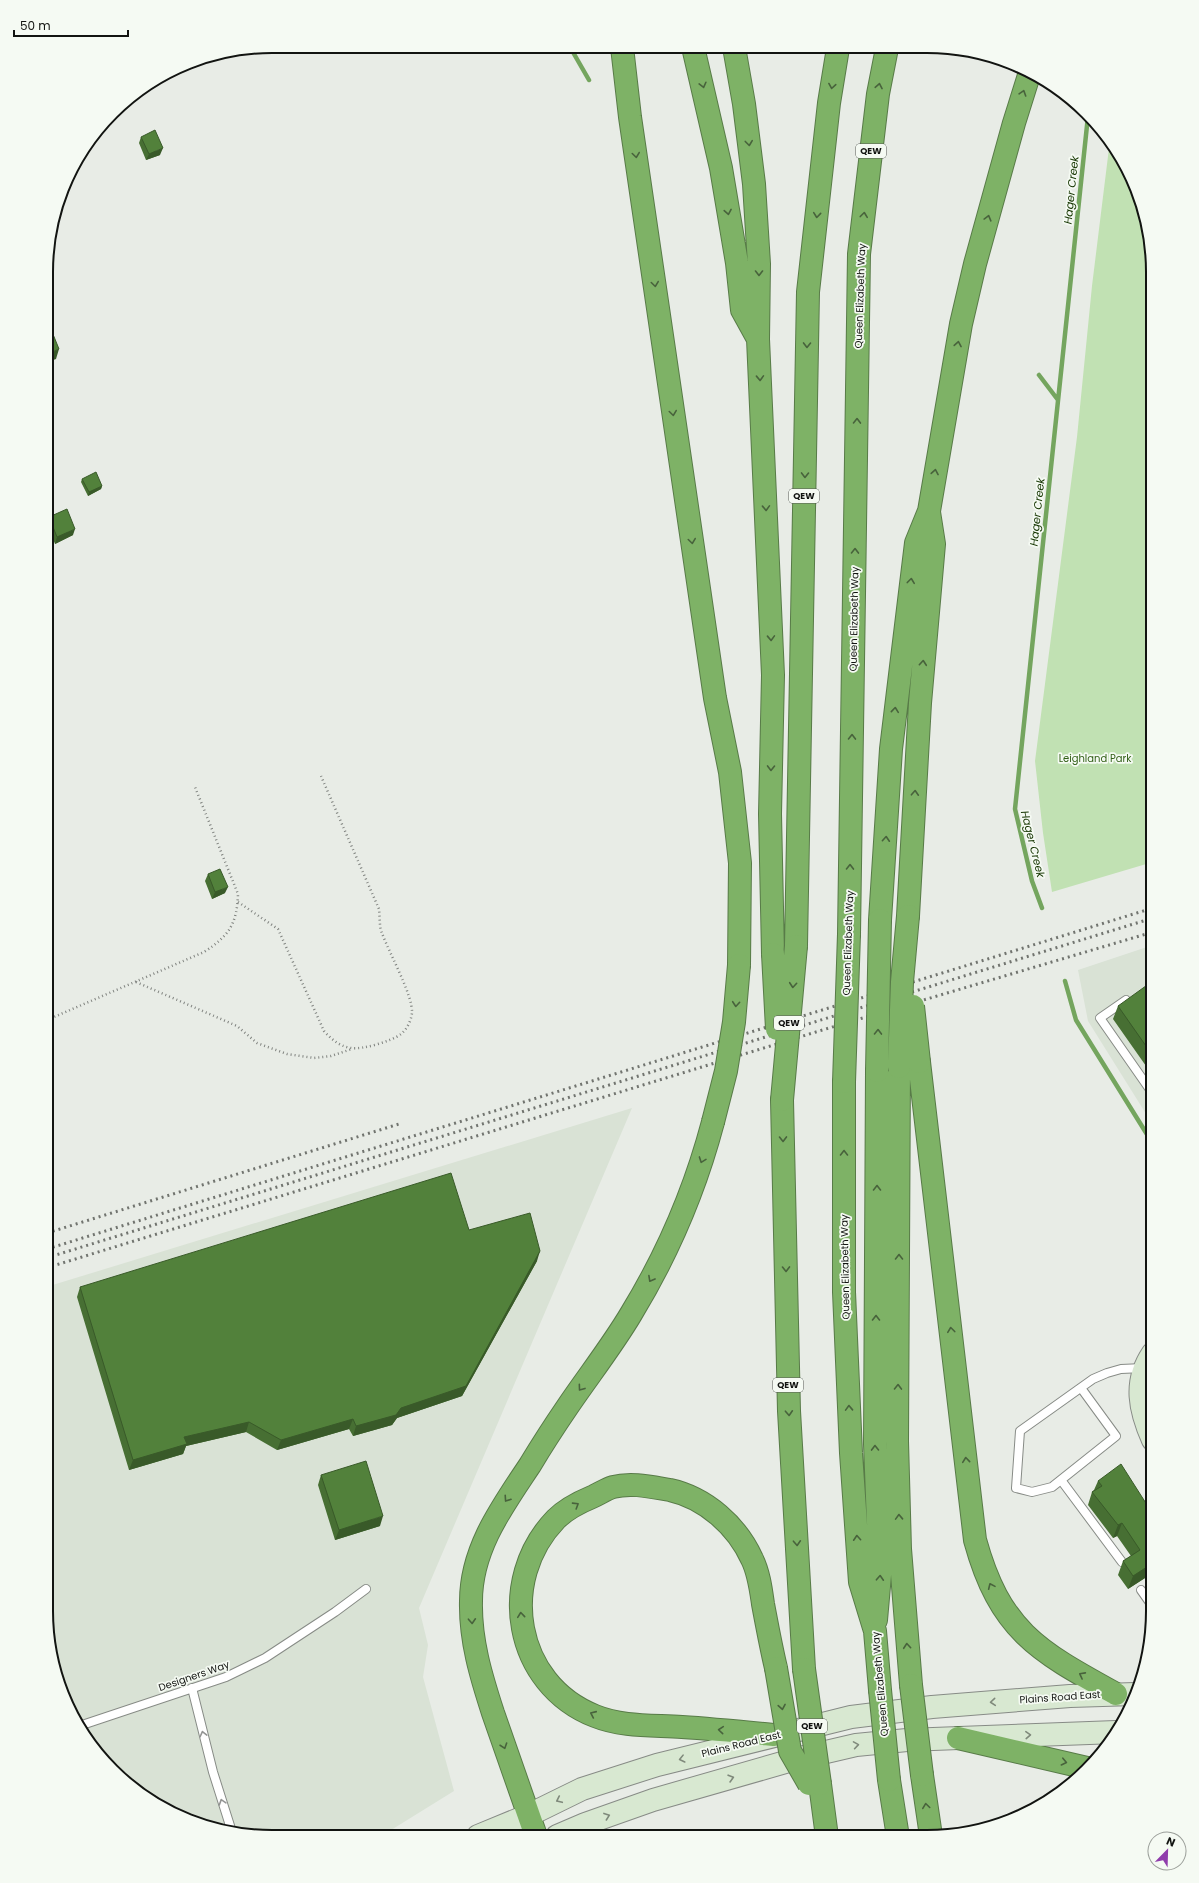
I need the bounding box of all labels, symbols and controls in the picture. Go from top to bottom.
scale bar [14,12,128,38]
text: 50 m [20,17,51,34]
one-way arrow [698,81,707,88]
one-way arrow [828,83,836,89]
one-way arrow [875,83,883,89]
one-way arrow [1018,89,1027,96]
one-way arrow [744,140,753,146]
road number: QEW [856,144,886,158]
one-way arrow [631,152,640,158]
water label: Hager Creek [1059,154,1083,225]
one-way arrow [723,209,732,216]
one-way arrow [812,212,821,218]
one-way arrow [859,212,868,218]
one-way arrow [983,215,992,222]
street label: Queen Elizabeth Way [851,243,869,349]
one-way arrow [755,270,763,276]
one-way arrow [650,281,659,287]
one-way arrow [953,341,962,347]
one-way arrow [803,342,811,348]
one-way arrow [756,375,764,381]
one-way arrow [668,409,677,416]
one-way arrow [853,418,861,424]
one-way arrow [931,469,939,475]
one-way arrow [801,472,809,478]
water label: Hager Creek [1025,476,1049,547]
road number: QEW [789,489,819,503]
one-way arrow [761,505,770,511]
one-way arrow [687,538,696,544]
one-way arrow [851,548,859,554]
street label: Queen Elizabeth Way [846,566,862,672]
one-way arrow [906,578,915,584]
one-way arrow [767,635,776,641]
one-way arrow [919,660,928,666]
one-way arrow [890,707,899,713]
one-way arrow [848,734,856,740]
park label: Leighland Park [1059,751,1132,766]
one-way arrow [767,765,775,771]
one-way arrow [911,790,919,796]
water label: Hager Creek [1017,809,1049,880]
one-way arrow [881,836,890,842]
one-way arrow [846,864,854,870]
street label: Queen Elizabeth Way [839,890,857,996]
one-way arrow [788,982,797,988]
one-way arrow [731,1001,740,1007]
road number: QEW [774,1016,804,1030]
one-way arrow [874,1029,882,1035]
one-way arrow [779,1136,787,1142]
one-way arrow [840,1150,848,1156]
one-way arrow [699,1156,707,1163]
one-way arrow [873,1185,881,1191]
street label: Queen Elizabeth Way [837,1214,853,1320]
one-way arrow [895,1254,903,1260]
one-way arrow [781,1266,790,1272]
one-way arrow [648,1275,656,1282]
one-way arrow [872,1315,880,1321]
one-way arrow [947,1327,956,1334]
road number: QEW [773,1378,803,1392]
one-way arrow [578,1384,585,1391]
one-way arrow [894,1384,902,1390]
one-way arrow [845,1405,853,1411]
one-way arrow [785,1410,793,1416]
one-way arrow [871,1445,880,1451]
one-way arrow [962,1457,971,1463]
one-way arrow [504,1495,512,1502]
one-way arrow [572,1503,579,1510]
one-way arrow [895,1514,903,1520]
one-way arrow [853,1535,862,1541]
one-way arrow [792,1540,801,1546]
one-way arrow [875,1575,884,1581]
one-way arrow [988,1583,996,1591]
one-way arrow [517,1612,526,1618]
one-way arrow [468,1618,476,1624]
street label: Queen Elizabeth Way [868,1631,892,1737]
one-way arrow [903,1643,912,1649]
street label: Designers Way [157,1657,232,1695]
one-way arrow [1079,1673,1086,1680]
street label: Plains Road East [1019,1687,1101,1707]
one-way arrow [990,1697,996,1706]
one-way arrow [777,1704,786,1710]
one-way arrow [589,1711,597,1719]
road number: QEW [797,1719,827,1733]
one-way arrow [718,1726,724,1735]
street label: Plains Road East [700,1727,783,1761]
one-way arrow [1025,1730,1031,1739]
one-way arrow [199,1731,208,1738]
one-way arrow [853,1741,860,1750]
one-way arrow [499,1743,508,1750]
one-way arrow [679,1754,685,1762]
one-way arrow [1061,1758,1067,1766]
one-way arrow [727,1774,734,1782]
one-way arrow [556,1795,563,1803]
one-way arrow [218,1799,227,1806]
one-way arrow [922,1802,931,1809]
one-way arrow [603,1813,610,1821]
north arrow [1147,1831,1187,1871]
text: N [1164,1833,1178,1851]

